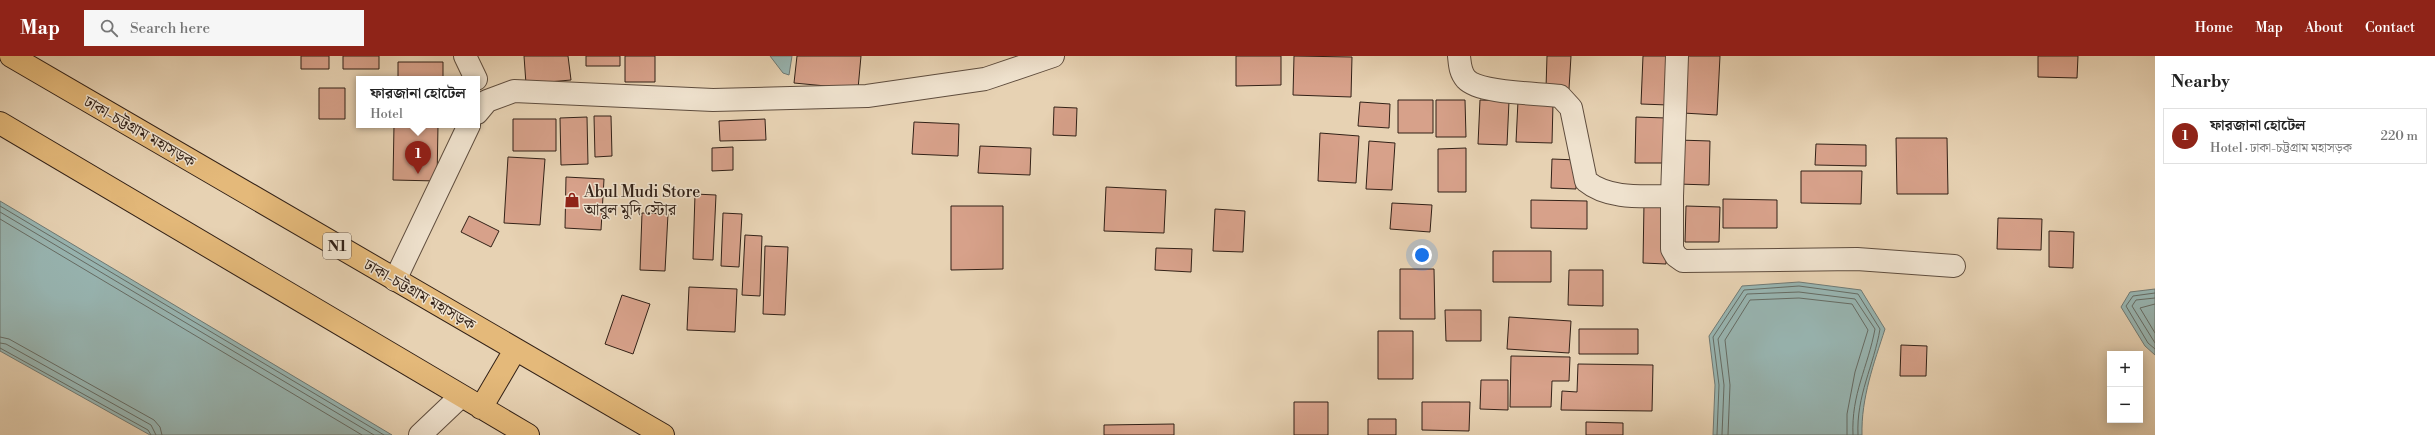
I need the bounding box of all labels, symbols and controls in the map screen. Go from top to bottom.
search box [84,10,364,46]
text: Map [20,16,60,40]
icon: search [98,17,120,39]
text: Search here [130,19,210,38]
text: Home [2195,19,2233,37]
text: Map [2255,19,2283,37]
text: About [2305,19,2343,37]
text: Contact [2365,19,2415,37]
text: Nearby [2171,71,2230,93]
popup [356,76,480,128]
text: ফারজানা হোটেল [370,84,466,103]
street label: ঢাকা-চট্টগ্রাম মহাসড়ক [79,90,200,172]
text: Hotel [370,106,403,122]
text: ফারজানা হোটেল [2210,116,2306,135]
text: 1 [2182,128,2188,144]
text: 220 m [2380,128,2418,144]
text: Hotel · ঢাকা-চট্টগ্রাম মহাসড়ক [2210,140,2352,156]
pin: 1 [405,141,431,174]
place label: Abul Mudi Store আবুল মুদি স্টোর [583,182,700,220]
shop icon: Abul Mudi Store আবুল মুদি স্টোর [563,191,581,209]
road number: N1 [323,233,351,259]
your location [1412,245,1432,265]
street label: ঢাকা-চট্টগ্রাম মহাসড়ক [359,253,480,335]
map controls [2107,351,2143,423]
button: + [2107,351,2143,387]
button: − [2107,387,2143,423]

